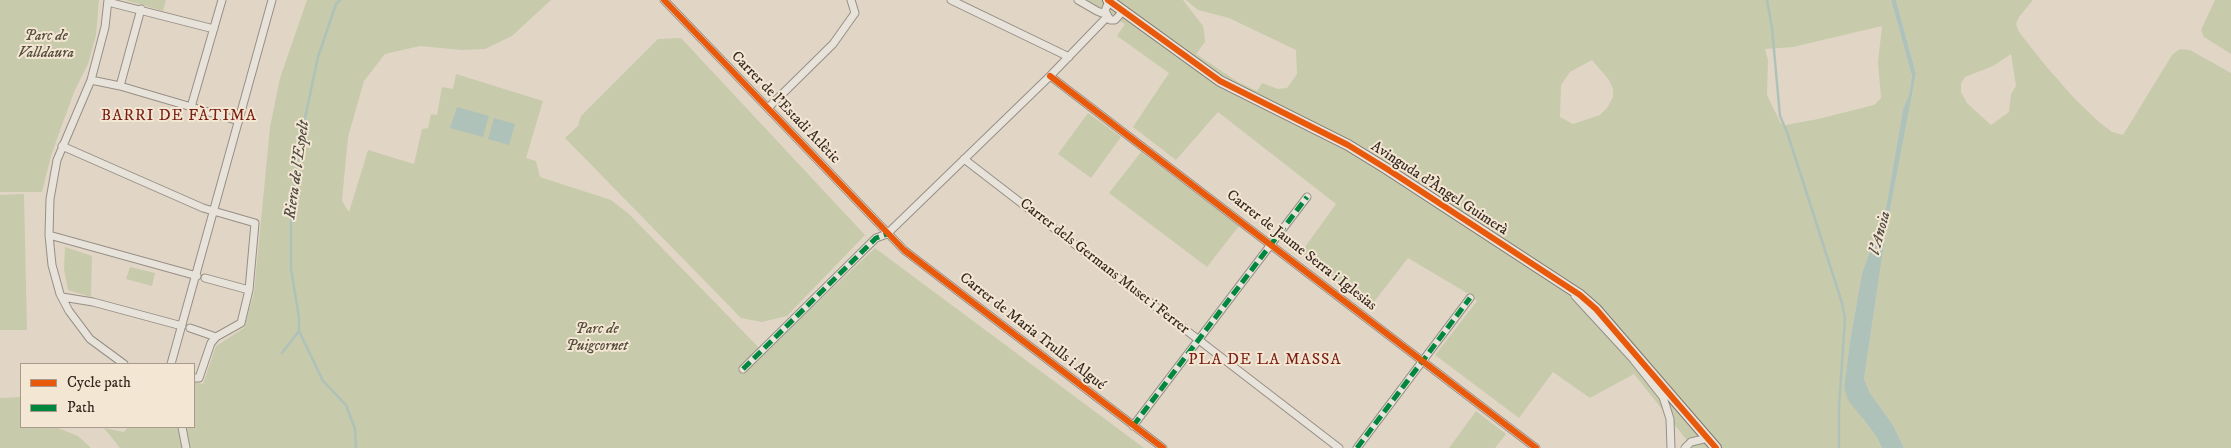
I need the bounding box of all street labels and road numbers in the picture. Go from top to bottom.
street label: Carrer de l'Estadi Atlètic [727,48,843,168]
street label: Avinguda d'Àngel Guimerà [1367,138,1511,240]
street label: Carrer de Jaume Serra i Iglesias [1222,187,1380,315]
street label: Carrer dels Germans Muset i Ferrer [1016,195,1192,339]
street label: Carrer de Maria Trulls i Algué [955,269,1109,395]

